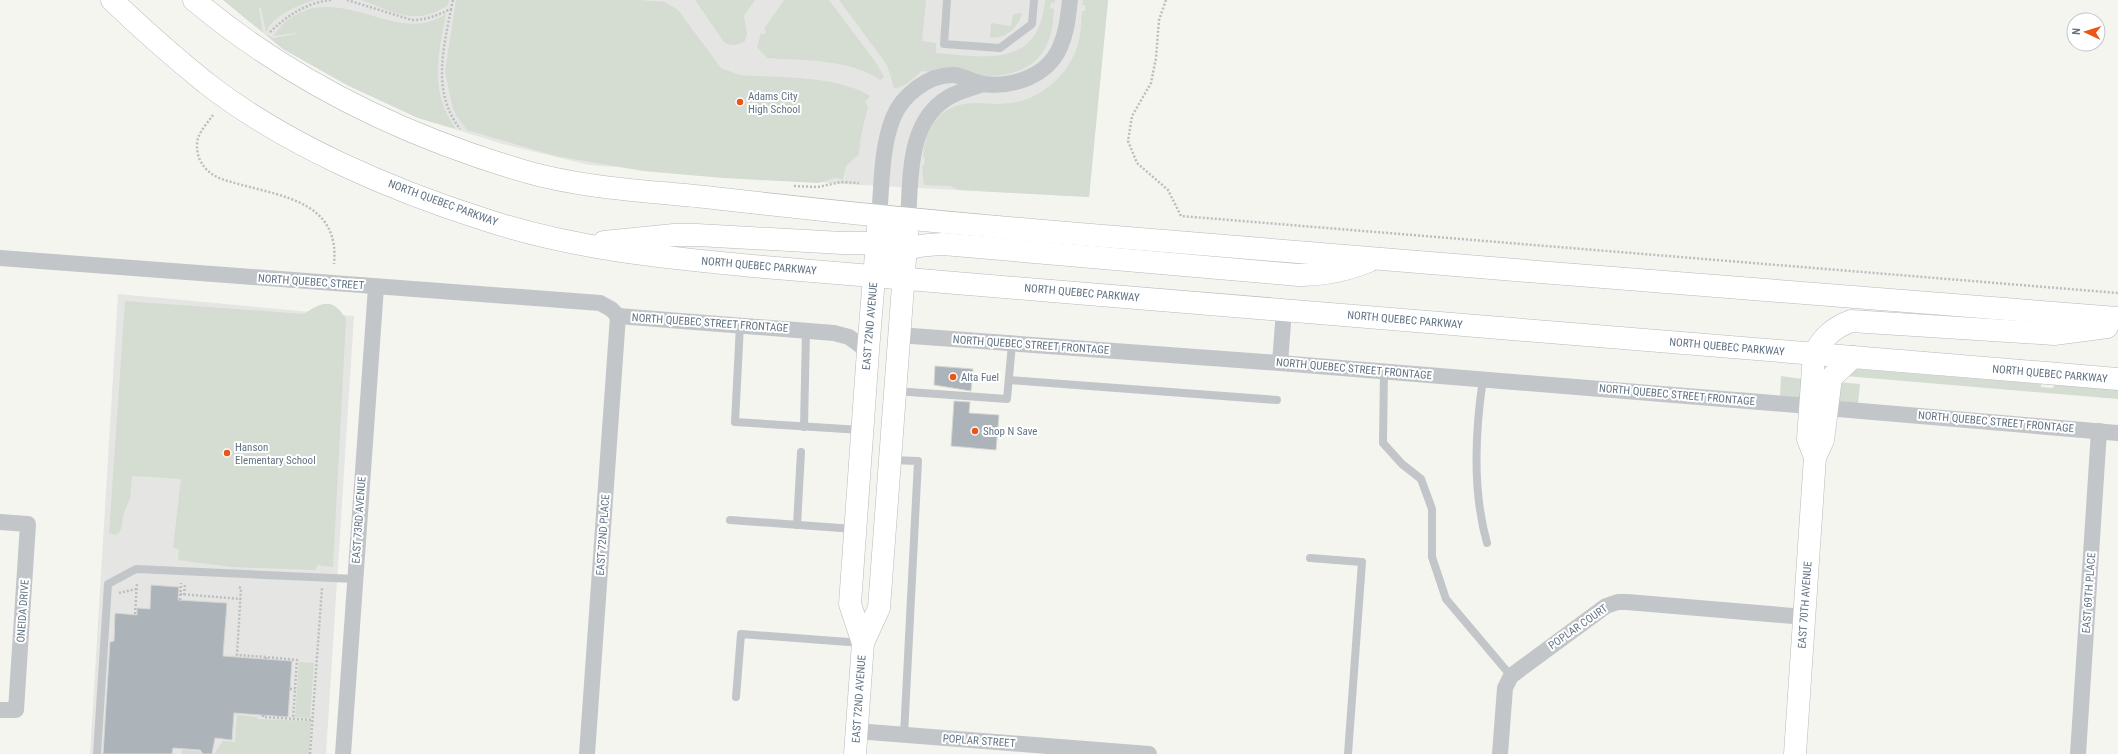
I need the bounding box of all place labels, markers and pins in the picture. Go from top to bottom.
place label: Adams City High School [748,90,800,116]
marker: Adams City High School [735,97,745,107]
place label: Alta Fuel [961,371,999,384]
marker: Alta Fuel [948,372,958,382]
place label: Shop N Save [983,425,1038,438]
marker: Shop N Save [970,426,980,436]
place label: Hanson Elementary School [235,441,316,467]
marker: Hanson Elementary School [222,448,232,458]

